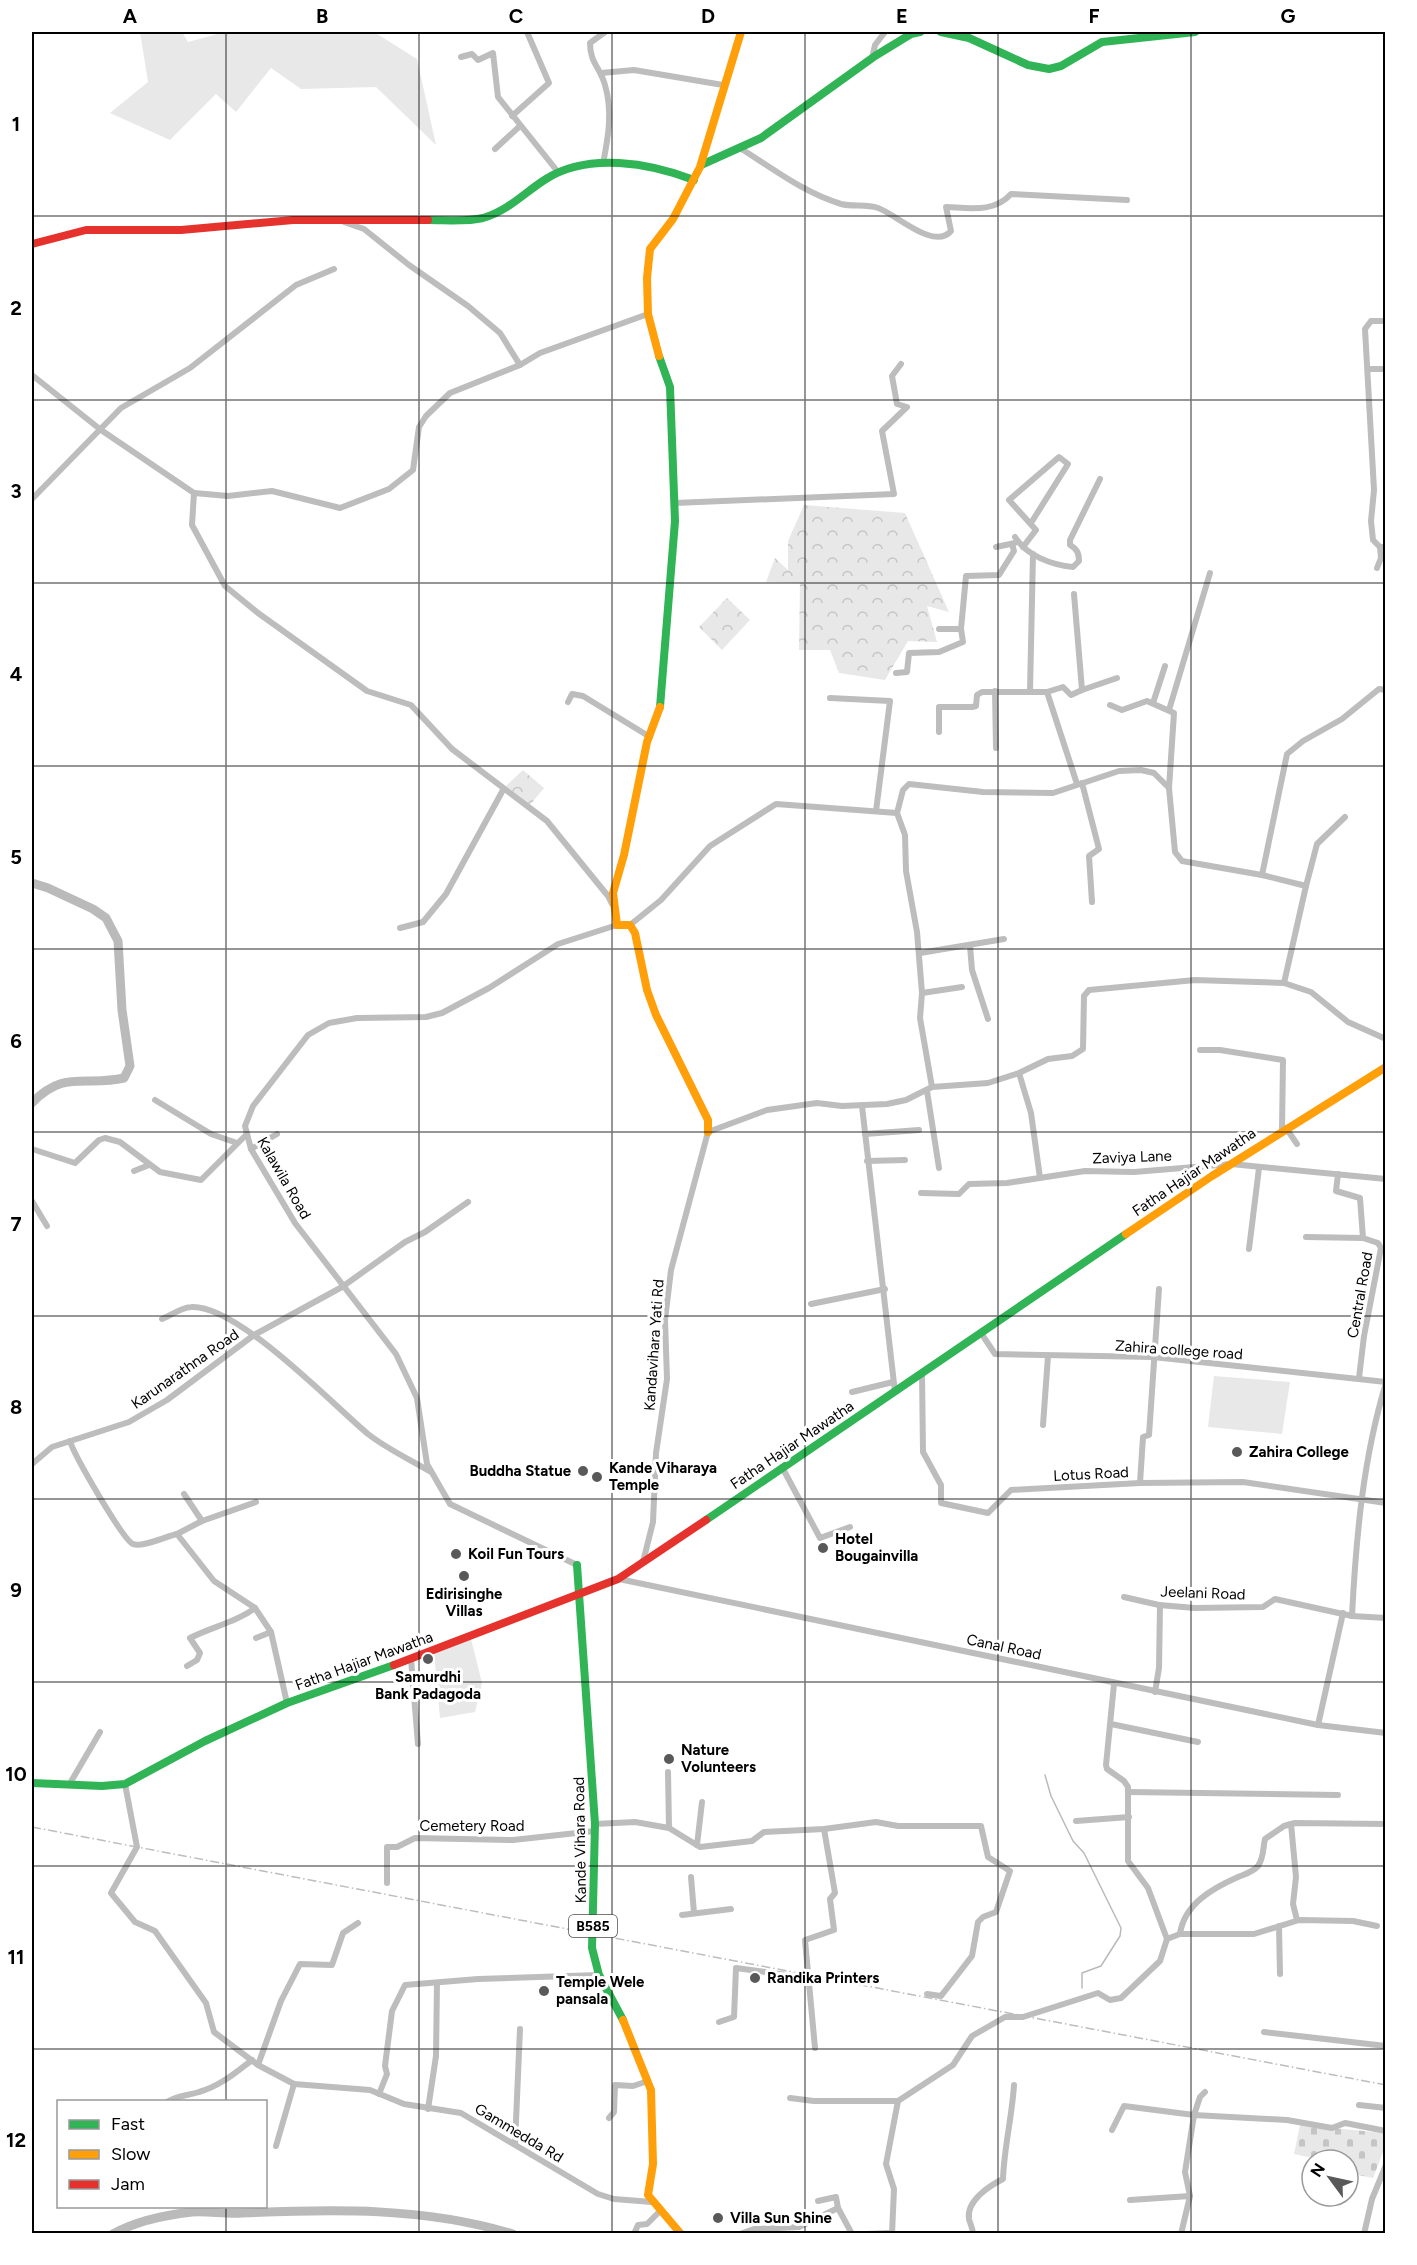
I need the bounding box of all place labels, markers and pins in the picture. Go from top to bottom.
place label: Zahira College [1249,1443,1350,1461]
marker: Zahira College [1230,1445,1244,1459]
place label: Kande Viharaya Temple [609,1459,717,1494]
place label: Buddha Statue [469,1462,572,1480]
marker: Buddha Statue [576,1464,590,1478]
marker: Kande Viharaya Temple [590,1470,604,1484]
place label: Hotel Bougainvilla [835,1530,918,1565]
marker: Hotel Bougainvilla [816,1541,830,1555]
place label: Koil Fun Tours [468,1545,564,1563]
marker: Koil Fun Tours [449,1547,463,1561]
marker: Edirisinghe Villas [457,1569,471,1583]
place label: Edirisinghe Villas [426,1585,503,1620]
marker: Samurdhi Bank Padagoda [421,1652,435,1666]
place label: Samurdhi Bank Padagoda [375,1668,481,1703]
place label: Nature Volunteers [681,1741,756,1776]
marker: Nature Volunteers [662,1752,676,1766]
place label: Randika Printers [767,1969,879,1987]
marker: Randika Printers [748,1971,762,1985]
place label: Temple Wele pansala [556,1973,645,2008]
marker: Temple Wele pansala [537,1984,551,1998]
place label: Villa Sun Shine [730,2209,833,2227]
marker: Villa Sun Shine [711,2211,725,2225]

